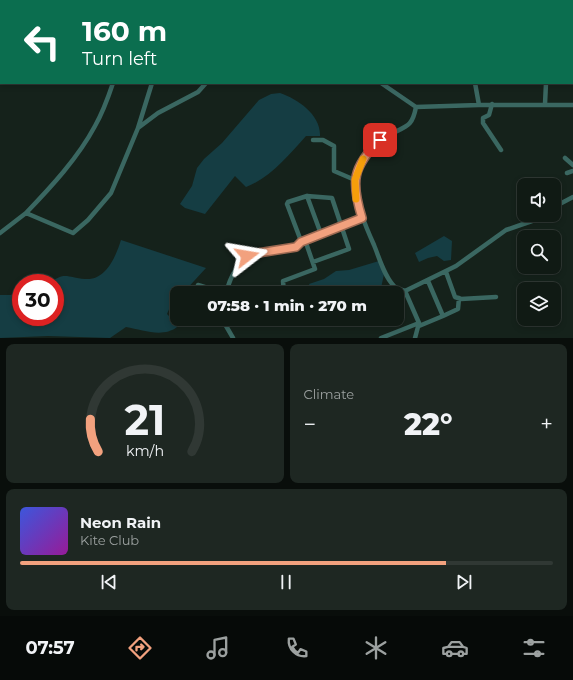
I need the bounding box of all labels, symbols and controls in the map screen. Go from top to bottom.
text: 160 m [82,14,167,48]
icon: left [16,16,68,68]
text: Turn left [82,48,157,70]
pin [363,123,397,157]
icon: arrive [369,129,391,151]
map controls [517,178,561,326]
button: sound [517,178,561,222]
button: search [517,230,561,274]
position arrow [226,235,268,277]
speed limit sign: 30 [12,274,64,326]
button: layers [517,282,561,326]
text: 07:58 · 1 min · 270 m [207,296,367,315]
text: Climate [304,386,354,402]
text: 21 [124,394,165,444]
text: 22° [404,406,452,443]
text: − [304,411,316,438]
text: + [540,411,553,438]
text: km/h [126,441,164,459]
text: Neon Rain [80,513,161,532]
text: Kite Club [80,532,139,548]
icon: previous [98,571,120,593]
icon: pause [275,571,297,593]
icon: next [453,571,475,593]
icon: directions [126,634,154,662]
icon: music [204,634,232,662]
icon: phone [283,634,311,662]
icon: climate [362,634,390,662]
icon: car [441,634,469,662]
icon: filters [520,634,548,662]
text: 07:57 [25,637,75,659]

